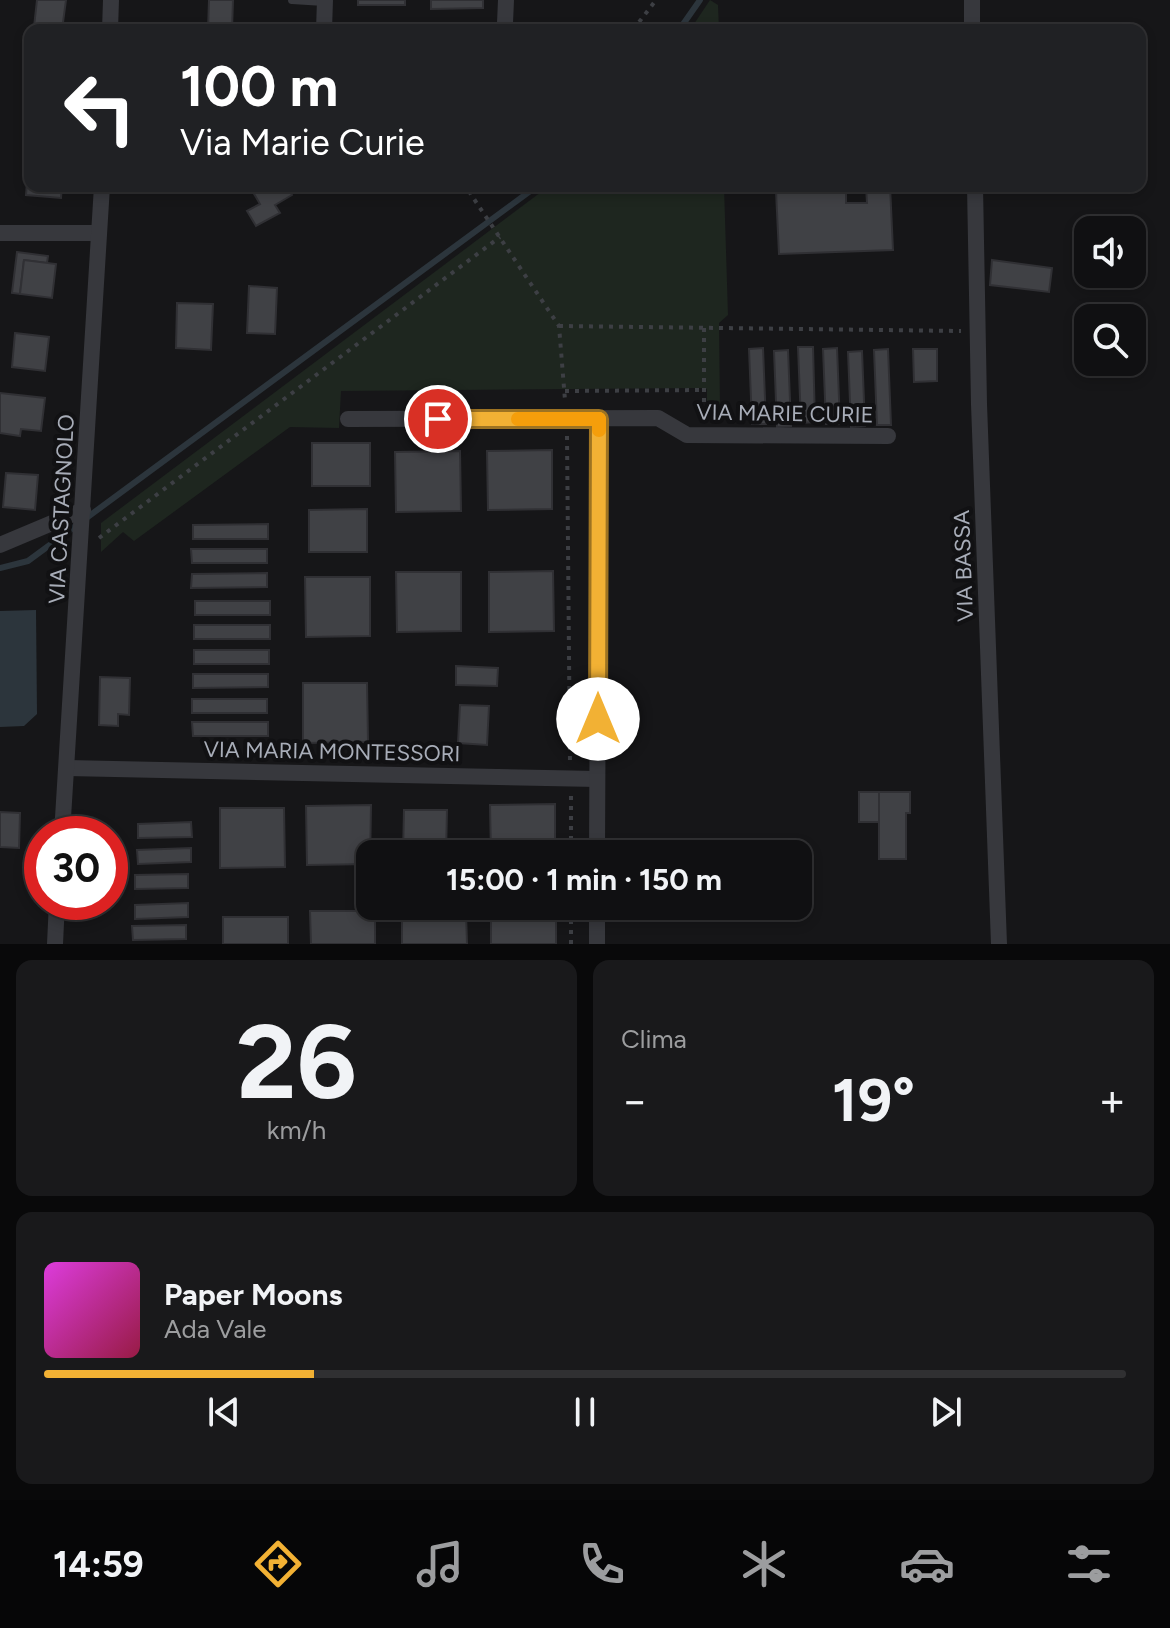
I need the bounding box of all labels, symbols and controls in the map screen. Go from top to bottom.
text: 100 m [180,53,338,120]
icon: left [48,56,152,160]
text: Via Marie Curie [180,121,425,164]
map controls [1074,216,1146,376]
button: sound [1074,216,1146,288]
button: search [1074,304,1146,376]
pin [404,385,472,453]
icon: arrive [416,397,460,441]
street label: VIA MARIE CURIE [696,398,874,429]
street label: VIA CASTAGNOLO [43,414,80,604]
street label: VIA BASSA [948,510,979,622]
position arrow [556,677,640,761]
street label: VIA MARIA MONTESSORI [203,736,461,767]
speed limit sign: 30 [24,816,128,920]
text: 15:00 · 1 min · 150 m [446,861,722,898]
text: 26 [236,999,357,1124]
text: Clima [621,1023,687,1055]
text: 19° [832,1064,915,1136]
text: − [621,1074,648,1127]
text: + [1099,1074,1126,1127]
text: km/h [267,1114,326,1146]
text: Paper Moons [164,1276,343,1313]
text: Ada Vale [164,1313,267,1345]
icon: previous [202,1390,246,1434]
icon: pause [563,1390,607,1434]
icon: next [924,1390,968,1434]
icon: directions [250,1536,306,1592]
icon: music [412,1536,468,1592]
icon: phone [574,1536,630,1592]
icon: climate [736,1536,792,1592]
icon: car [899,1536,955,1592]
icon: filters [1061,1536,1117,1592]
text: 14:59 [53,1543,144,1586]

